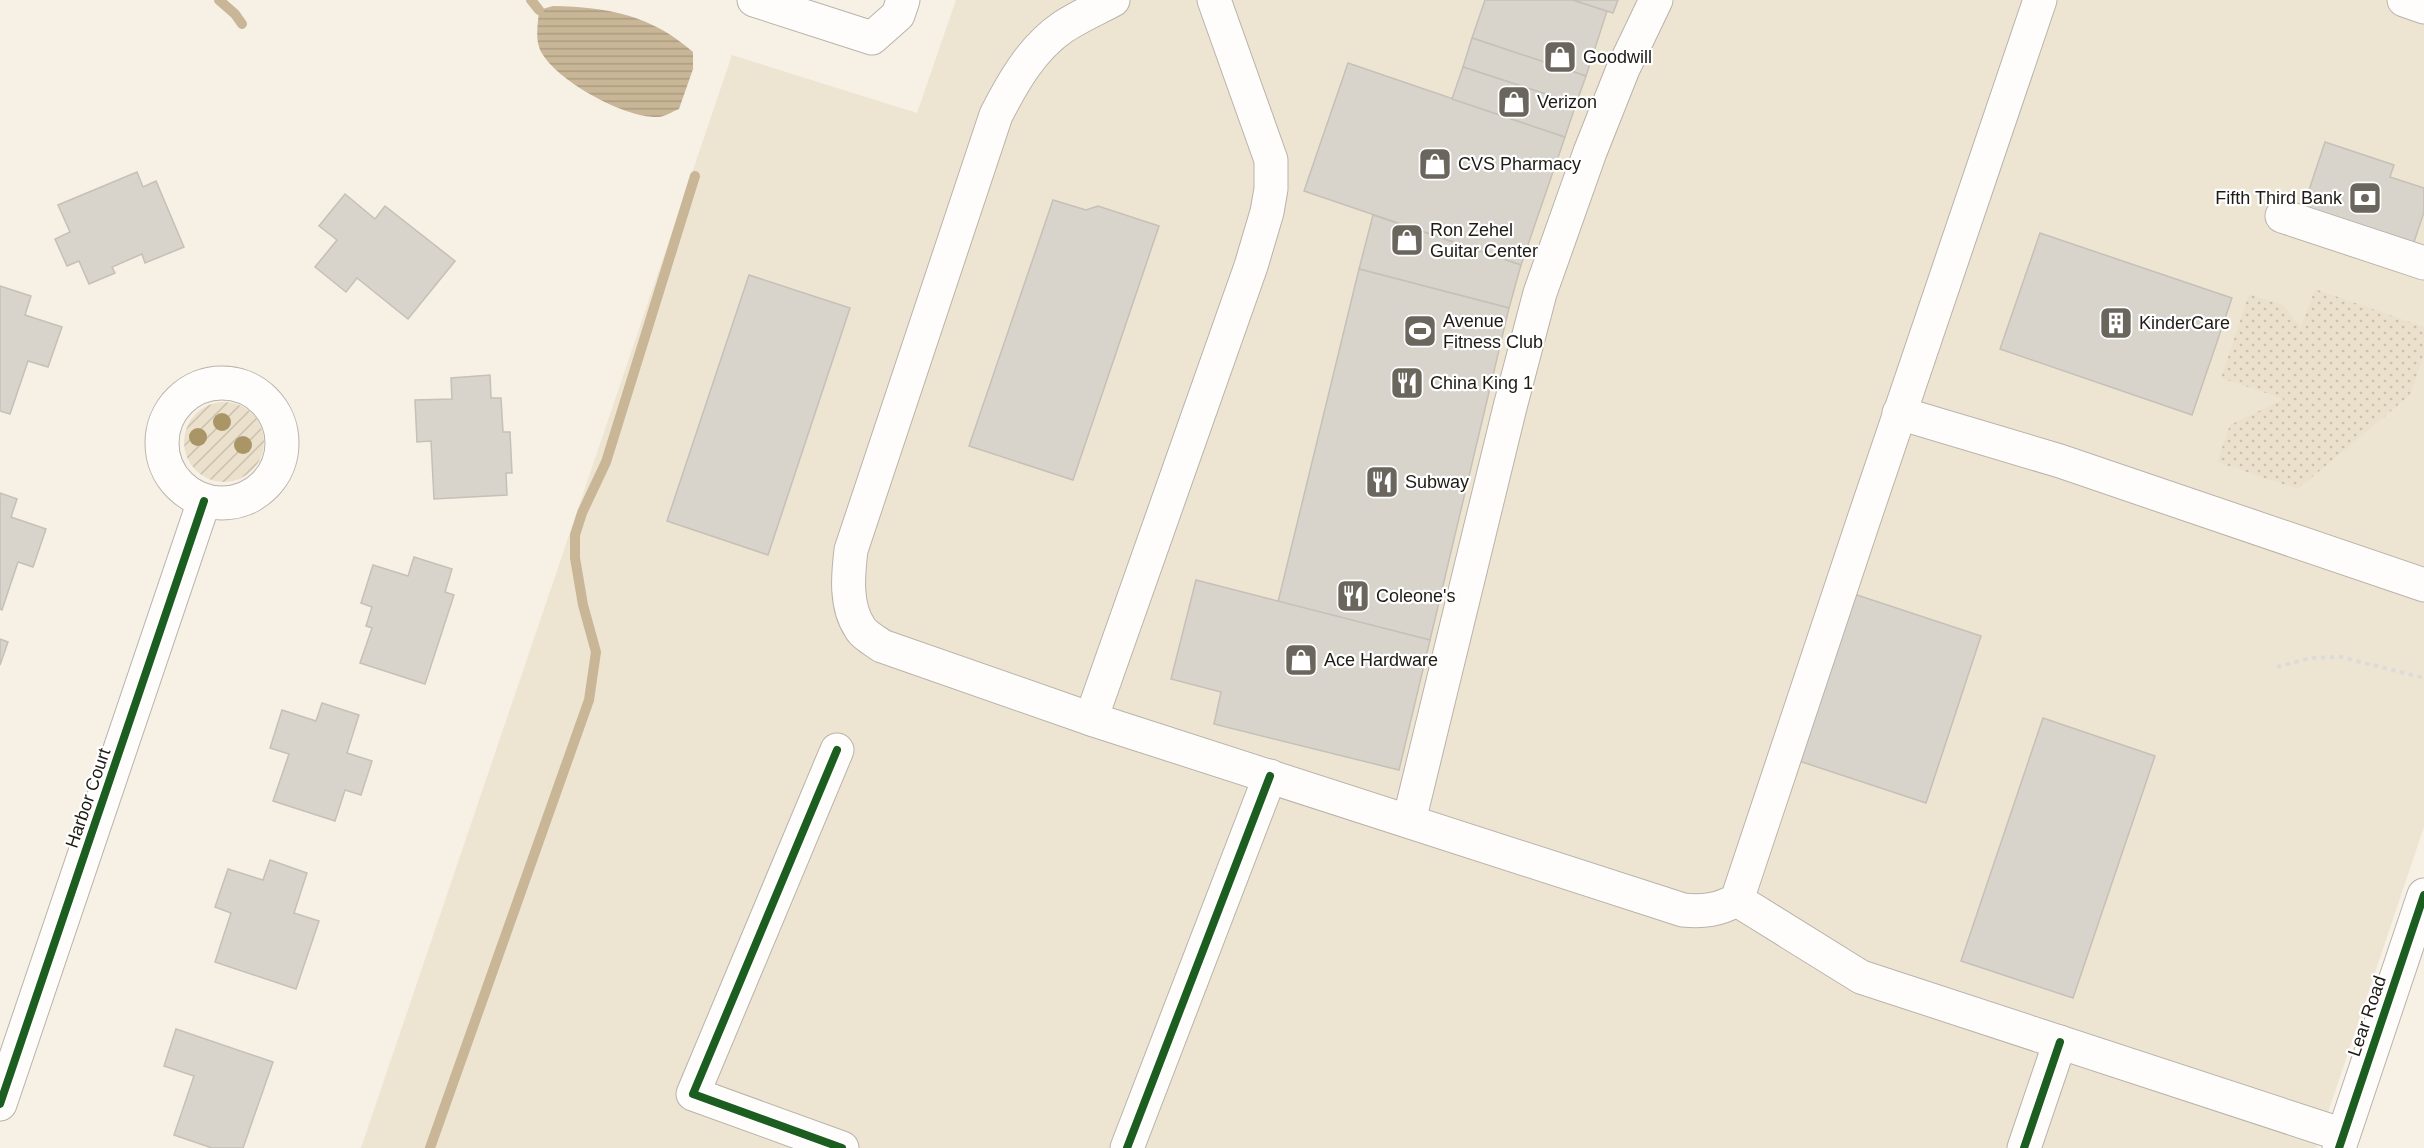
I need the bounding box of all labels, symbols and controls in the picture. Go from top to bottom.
shop icon: Goodwill [1542,39,1578,75]
place label: Goodwill [1583,47,1652,67]
shop icon: Verizon [1496,84,1532,120]
place label: Verizon [1537,92,1597,112]
shop icon: CVS Pharmacy [1417,146,1453,182]
place label: CVS Pharmacy [1458,154,1581,174]
bank icon: Fifth Third Bank [2347,180,2383,216]
place label: Fifth Third Bank [2215,188,2343,208]
place label: Ron Zehel Guitar Center [1430,220,1538,261]
shop icon: Ron Zehel Guitar Center [1389,222,1425,258]
building icon: KinderCare [2098,305,2134,341]
place label: Avenue Fitness Club [1443,311,1543,352]
sports icon: Avenue Fitness Club [1402,313,1438,349]
place label: KinderCare [2139,313,2230,333]
restaurant icon: China King 1 [1389,365,1425,401]
place label: China King 1 [1430,373,1533,393]
restaurant icon: Subway [1364,464,1400,500]
place label: Subway [1405,472,1469,492]
restaurant icon: Coleone's [1335,578,1371,614]
place label: Coleone's [1376,586,1456,606]
shop icon: Ace Hardware [1283,642,1319,678]
place label: Ace Hardware [1324,650,1438,670]
street label: Harbor Court [62,746,114,850]
street label: Lear Road [2344,973,2390,1059]

